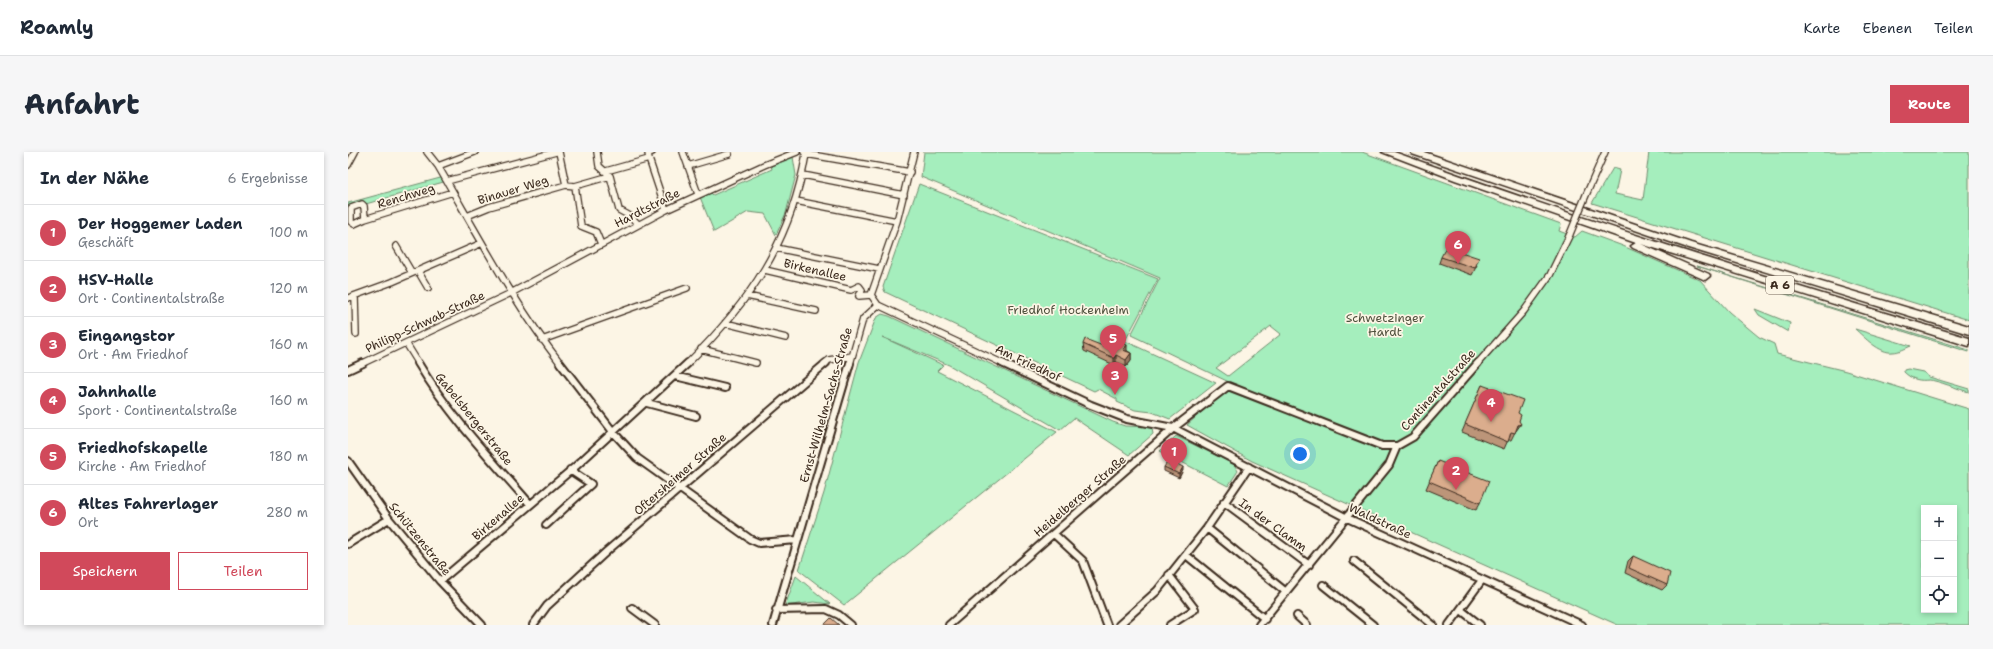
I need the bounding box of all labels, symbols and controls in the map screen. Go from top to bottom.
text: Roamly [20,15,94,40]
text: Karte [1804,19,1841,37]
text: Ebenen [1863,19,1912,37]
text: Teilen [1934,19,1973,37]
text: Anfahrt [24,85,140,123]
button: Route [1890,85,1969,123]
text: In der Nähe [40,167,149,189]
text: 6 Ergebnisse [228,170,308,187]
street label: Binauer Weg [476,172,550,208]
street label: Renchweg [375,180,437,212]
street label: Hardtstraße [611,185,683,231]
text: Der Hoggemer Laden [78,214,243,234]
text: 1 [50,224,56,241]
text: 100 m [269,224,308,241]
pin: 6 [1445,231,1471,264]
text: Geschäft [78,234,134,251]
street label: Birkenallee [782,255,848,285]
text: HSV-Halle [78,270,154,290]
road number: A 6 [1766,276,1794,294]
text: 2 [48,280,58,297]
text: 120 m [270,280,308,297]
street label: Philipp-Schwab-Straße [363,287,488,357]
text: Ort · Continentalstraße [78,290,225,307]
park label: Friedhof Hockenheim [1007,302,1129,318]
park label: Schwetzinger Hardt [1346,310,1425,340]
street label: Ernst-Wilhelm-Sachs-Straße [796,325,856,485]
pin: 5 [1100,325,1126,358]
text: Eingangstor [78,326,175,346]
text: 3 [48,336,58,353]
text: 160 m [270,336,308,353]
street label: Am Friedhof [993,341,1064,385]
text: Ort · Am Friedhof [78,346,188,363]
street label: Continentalstraße [1397,346,1479,434]
pin: 3 [1102,362,1128,395]
street label: Gabelsbergerstraße [432,369,517,469]
text: Jahnhalle [78,382,157,402]
pin: 4 [1478,389,1504,422]
text: 4 [48,392,58,409]
text: 160 m [270,392,308,409]
text: Sport · Continentalstraße [78,402,237,419]
street label: Oftersheimer Straße [630,429,730,519]
text: Friedhofskapelle [78,438,208,458]
pin: 1 [1161,438,1187,471]
your location [1290,444,1310,464]
text: 5 [49,448,57,465]
text: 180 m [269,448,308,465]
street label: Heidelberger Straße [1030,451,1130,541]
pin: 2 [1443,457,1469,490]
text: Kirche · Am Friedhof [78,458,206,475]
street label: Birkenallee [469,490,528,544]
text: Altes Fahrerlager [78,494,218,514]
street label: In der Clamm [1236,495,1310,555]
street label: Schützenstraße [385,499,455,579]
street label: Waldstraße [1346,500,1414,543]
text: 6 [48,504,58,521]
text: 280 m [266,504,308,521]
map controls [1921,505,1957,613]
button: + [1921,505,1957,541]
text: Ort [78,514,99,531]
button: − [1921,541,1957,577]
button: Speichern [40,552,170,590]
button: Teilen [178,552,308,590]
button: locate [1921,577,1957,613]

